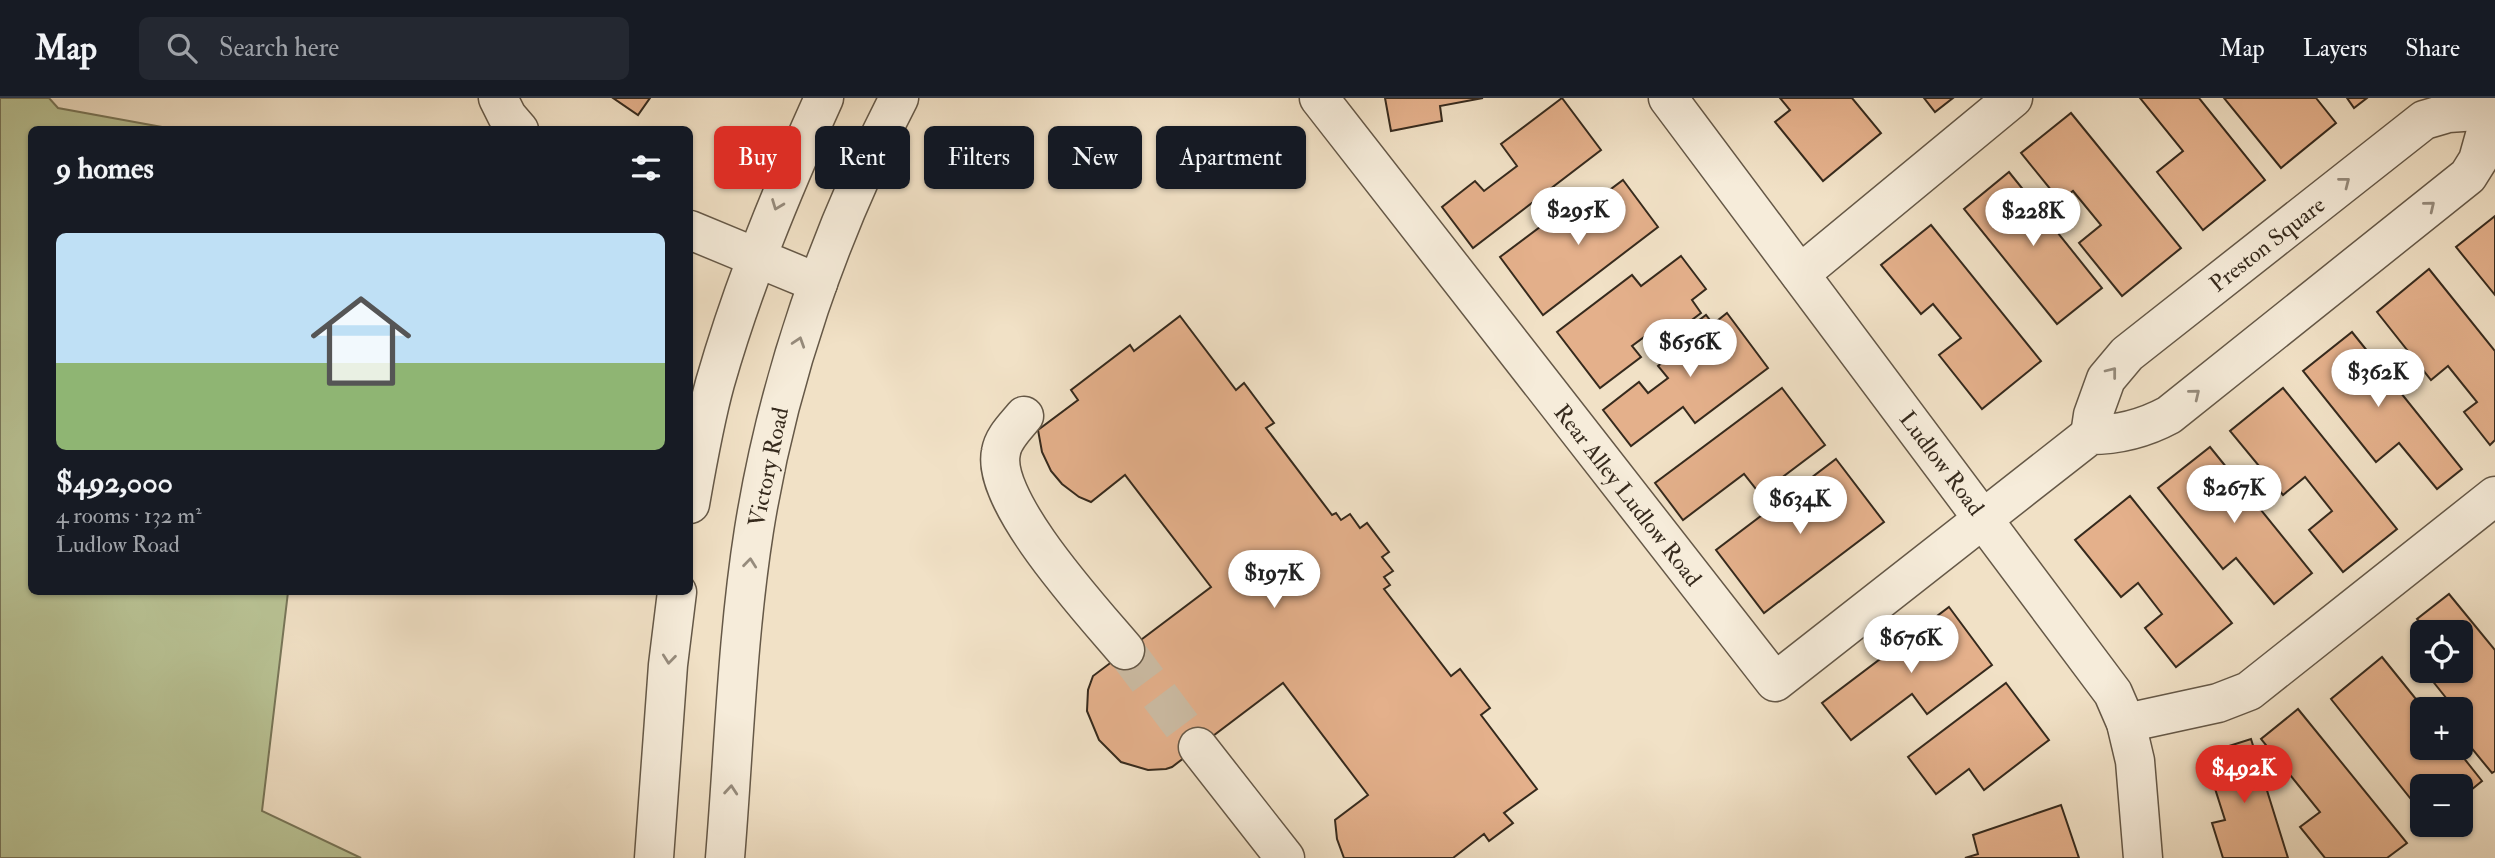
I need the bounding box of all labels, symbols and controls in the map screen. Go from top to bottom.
search box [139,17,629,80]
text: Map [35,28,97,69]
icon: search [163,29,201,67]
text: Search here [219,32,339,64]
text: Map [2220,33,2265,64]
text: Layers [2303,33,2367,64]
text: Share [2405,33,2460,64]
chip: Buy [714,126,801,189]
chip: Rent [815,126,910,189]
chip: Filters [924,126,1034,189]
chip: New [1048,126,1142,189]
chip: Apartment [1156,126,1306,189]
icon: filters [627,149,665,187]
text: 9 homes [56,150,154,187]
one-way arrow [2338,178,2350,191]
pin: $295K [1529,188,1627,247]
pin: $228K [1984,188,2082,248]
street label: Preston Square [2204,190,2331,299]
text: $295K [1547,195,1609,224]
text: $228K [2001,196,2065,225]
one-way arrow [771,199,785,211]
one-way arrow [2423,201,2435,214]
icon: home [298,278,424,404]
pin: $656K [1641,320,1739,379]
text: $656K [1659,327,1721,356]
one-way arrow [791,336,805,348]
pin: $362K [2329,350,2427,409]
text: $362K [2347,357,2409,386]
one-way arrow [2104,367,2117,379]
one-way arrow [2187,390,2200,402]
street label: Rear Alley Ludlow Road [1547,398,1708,592]
street label: Victory Road [742,405,795,530]
street label: Ludlow Road [1893,405,1990,521]
text: $492,000 [56,464,173,501]
pin: $267K [2185,466,2283,525]
text: $267K [2203,473,2265,502]
pin: $634K [1751,476,1849,536]
text: $634K [1769,484,1831,513]
text: 4 rooms · 132 m² [56,501,202,530]
text: Ludlow Road [56,530,180,559]
pin: $197K [1225,550,1323,610]
one-way arrow [743,558,758,569]
text: $197K [1244,558,1304,587]
pin: $676K [1862,616,1960,675]
map controls [2410,620,2473,837]
button: locate [2410,620,2473,683]
text: $676K [1880,623,1942,652]
one-way arrow [662,654,677,665]
button: + [2410,697,2473,760]
pin: $492K [2195,746,2293,805]
text: $492K [2212,753,2276,782]
button: − [2410,774,2473,837]
one-way arrow [723,784,738,795]

